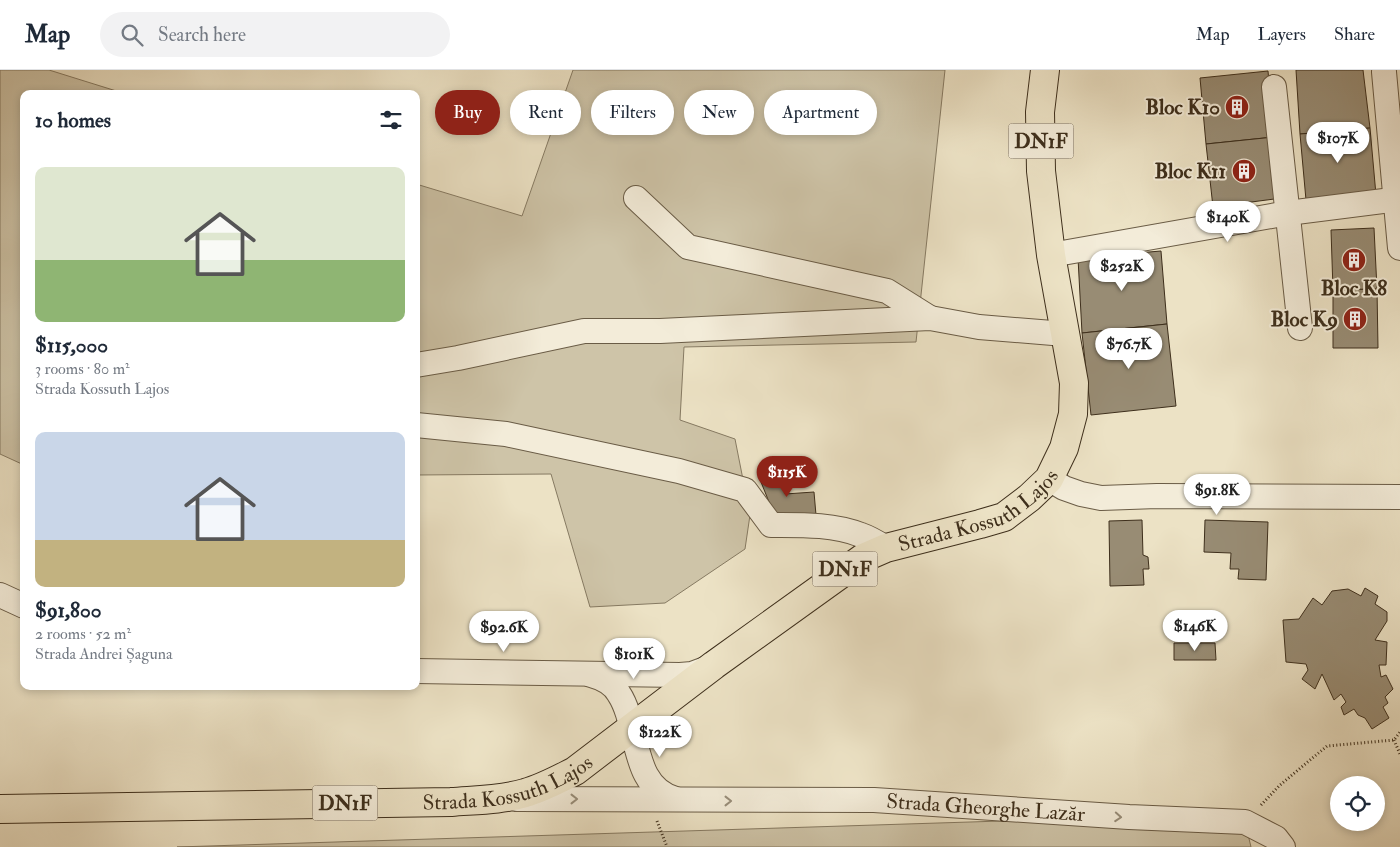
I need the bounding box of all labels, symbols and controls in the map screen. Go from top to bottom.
search box [100,12,450,57]
text: Map [25,19,70,50]
icon: search [118,21,146,49]
text: Search here [158,23,246,47]
text: Map [1196,23,1230,46]
text: Layers [1258,23,1306,46]
text: Share [1334,23,1375,46]
chip: Buy [435,90,500,135]
chip: Rent [510,90,581,135]
chip: Filters [591,90,674,135]
chip: New [684,90,754,135]
chip: Apartment [764,90,877,135]
place label: Bloc K10 [1145,94,1220,121]
building icon: Bloc K10 [1224,94,1250,120]
icon: filters [377,106,405,134]
text: 10 homes [35,107,111,134]
pin: $107K [1303,122,1373,164]
road number: DN1F [1008,124,1074,158]
text: $107K [1317,128,1359,148]
place label: Bloc K11 [1154,158,1226,185]
building icon: Bloc K11 [1231,158,1257,184]
icon: home [175,199,265,289]
pin: $140K [1193,200,1263,243]
text: $140K [1207,207,1249,227]
building icon: Bloc K8 [1341,247,1367,273]
pin: $252K [1087,250,1157,292]
text: $252K [1100,256,1144,276]
place label: Bloc K8 [1321,275,1387,302]
place label: Bloc K9 [1271,306,1338,333]
building icon: Bloc K9 [1342,306,1368,332]
pin: $76.7K [1088,328,1170,370]
text: $115,000 [35,332,108,359]
text: $76.7K [1106,334,1152,354]
text: 3 rooms · 80 m² [35,359,130,379]
text: Strada Kossuth Lajos [35,379,169,399]
pin: $115K [752,456,822,498]
text: $115K [768,462,806,482]
icon: home [175,464,265,554]
street label: Strada Kossuth Lajos [895,466,1065,558]
pin: $91.8K [1176,474,1258,516]
text: $91.8K [1195,480,1239,500]
road number: DN1F [812,552,878,586]
text: $91,800 [35,597,101,624]
pin: $92.6K [463,610,545,653]
pin: $146K [1160,610,1230,652]
text: $146K [1174,616,1216,636]
text: $92.6K [480,617,528,637]
text: 2 rooms · 52 m² [35,624,131,644]
pin: $101K [599,638,669,680]
text: Strada Andrei Șaguna [35,644,173,664]
text: $101K [614,644,654,664]
pin: $122K [625,716,695,758]
text: $122K [639,722,681,742]
street label: Strada Kossuth Lajos [423,749,598,816]
map controls [1330,776,1385,831]
button: locate [1330,776,1385,831]
road number: DN1F [312,786,378,820]
street label: Strada Gheorghe Lazăr [886,787,1086,828]
one-way arrow [570,794,578,804]
one-way arrow [725,796,733,806]
one-way arrow [1114,811,1122,822]

